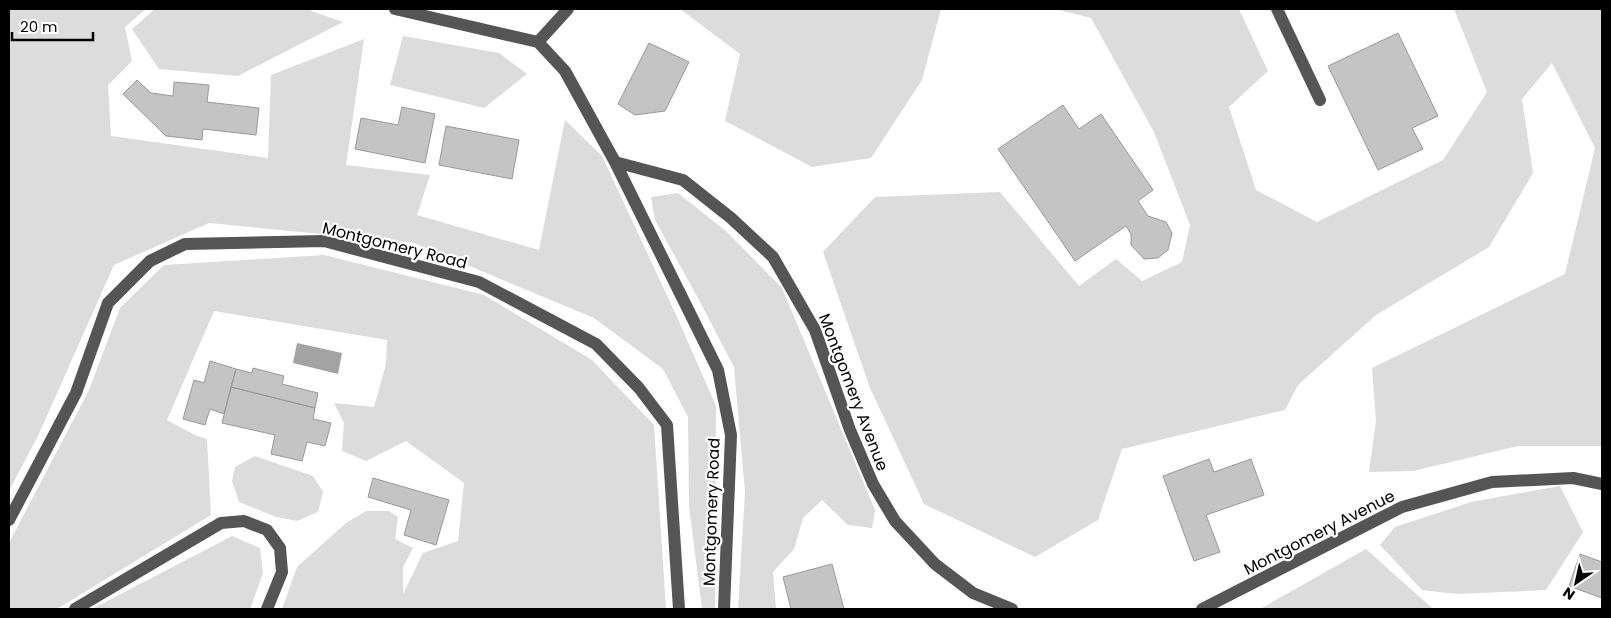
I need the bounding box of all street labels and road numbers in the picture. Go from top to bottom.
street label: Montgomery Road [320,216,470,275]
street label: Montgomery Avenue [813,310,894,474]
street label: Montgomery Road [697,437,726,587]
street label: Montgomery Avenue [1240,484,1399,581]

